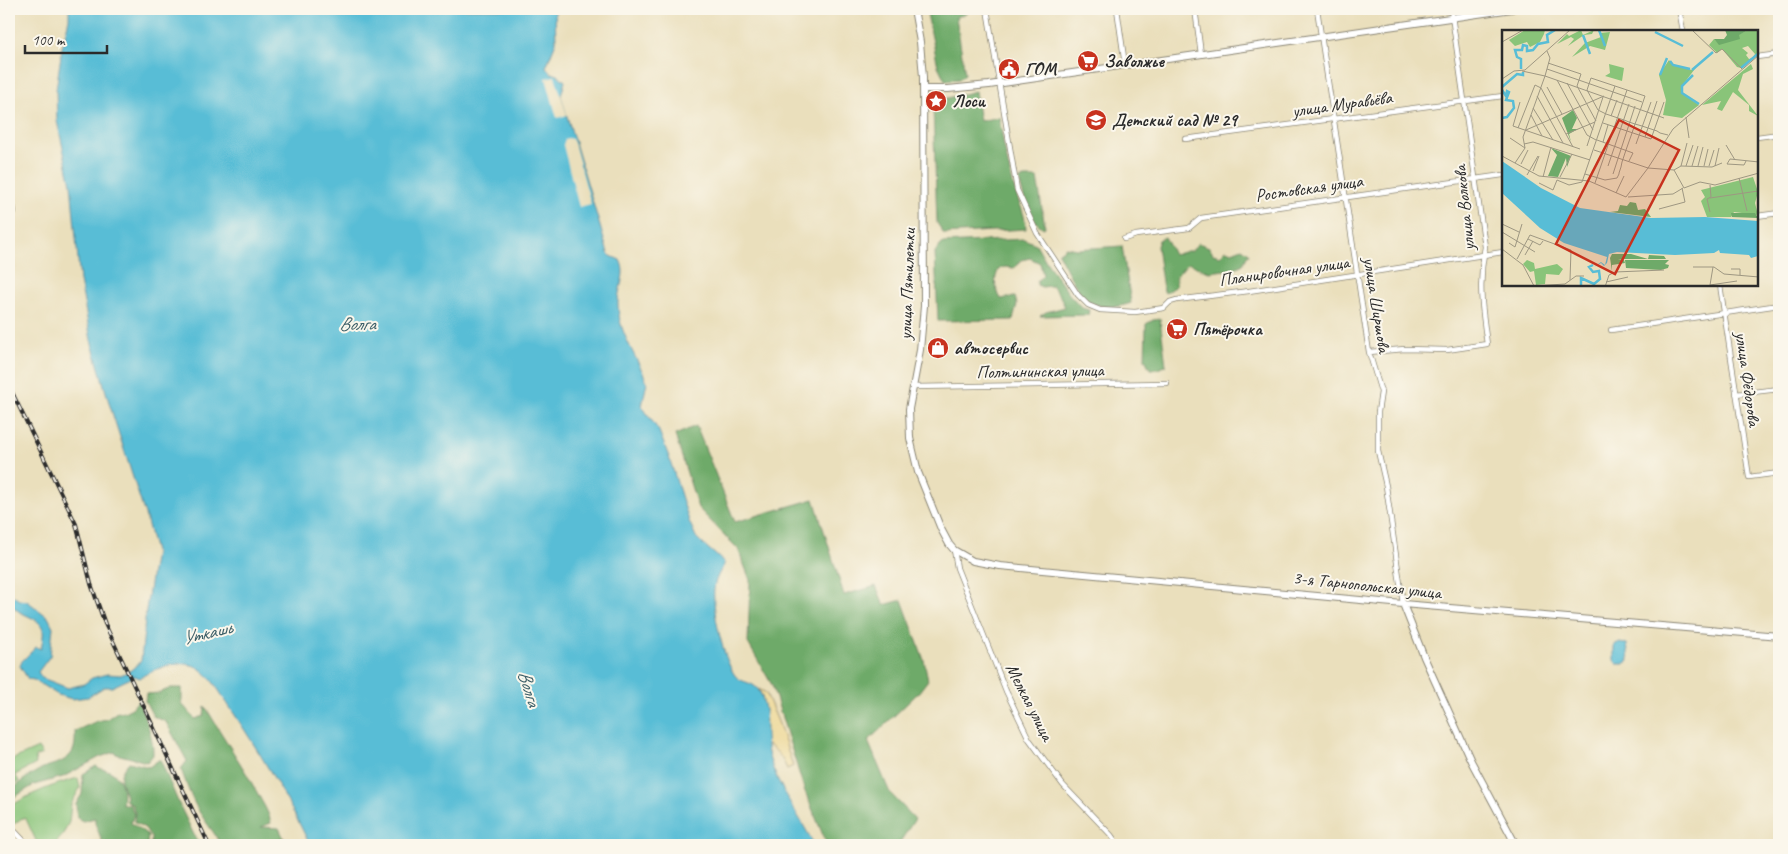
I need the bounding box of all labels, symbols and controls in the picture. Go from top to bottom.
scale bar [25,22,108,54]
inset map [1502,30,1758,286]
text: 100 m [32,31,66,50]
supermarket icon: Заволжье [1076,49,1100,73]
place label: Заволжье [1104,50,1165,72]
public building icon: ГОМ [997,57,1021,81]
place label: ГОМ [1025,58,1057,80]
street label: улица Муравьёва [1290,86,1395,122]
place icon: Лоси [924,89,948,113]
place label: Лоси [952,90,987,112]
school or university icon: Детский сад № 29 [1084,108,1108,132]
place label: Детский сад № 29 [1112,109,1239,131]
street label: улица Волкова [1448,163,1480,253]
street label: Ростовская улица [1254,169,1365,206]
street label: улица Пятилетки [894,227,920,341]
street label: Планировочная улица [1218,251,1352,291]
street label: улица Ширшова [1358,255,1396,356]
water label: Волга [339,312,377,336]
supermarket icon: Пятёрочка [1165,317,1189,341]
place label: Пятёрочка [1193,318,1263,340]
street label: улица Фёдорова [1730,329,1766,429]
shop icon: автосервис [926,336,950,360]
place label: автосервис [954,337,1029,359]
street label: Полтининская улица [976,359,1106,383]
street label: 3-я Тарнопольская улица [1292,566,1444,604]
water label: Уткашь [180,615,236,650]
street label: Мелкая улица [1001,660,1060,746]
water label: Волга [512,668,546,711]

